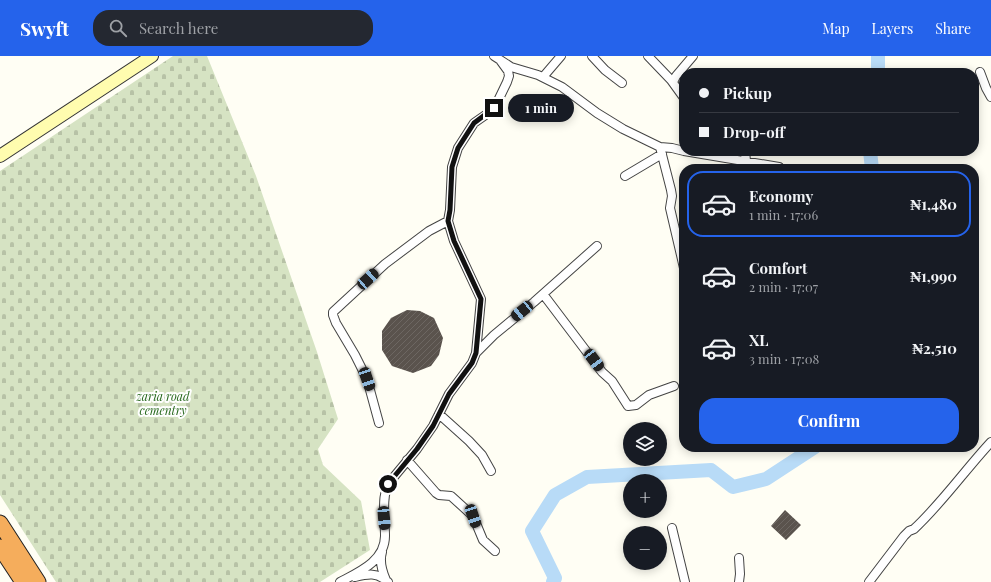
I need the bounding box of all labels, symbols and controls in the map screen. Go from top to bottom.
search box [93,10,373,46]
text: Swyft [20,15,69,41]
icon: search [107,17,129,39]
text: Search here [139,18,218,38]
text: Map [822,19,850,38]
text: Layers [872,19,913,38]
text: Share [935,19,971,38]
text: Pickup [723,83,772,103]
callout: 1 min [508,94,574,122]
route end [485,99,503,117]
text: 1 min [525,99,557,116]
text: Drop-off [723,122,785,142]
icon: car [701,186,737,222]
text: Economy [749,186,813,206]
text: ₦1,480 [910,194,957,214]
text: 1 min · 17:06 [749,206,818,223]
icon: car [701,258,737,294]
text: Comfort [749,258,807,278]
text: ₦1,990 [910,266,957,286]
car [355,267,381,291]
text: 2 min · 17:07 [749,278,818,295]
car [509,299,535,323]
icon: car [701,330,737,366]
text: XL [749,330,769,350]
text: ₦2,510 [912,338,957,358]
car [582,347,606,373]
text: 3 min · 17:08 [749,350,819,367]
car [357,366,377,392]
park label: zaria road cementry [135,388,190,418]
button: Confirm [699,398,959,444]
map controls [623,422,667,570]
button: layers [623,422,667,466]
button: + [623,474,667,518]
route start [379,475,397,493]
car [463,503,483,529]
car [377,506,391,530]
button: − [623,526,667,570]

